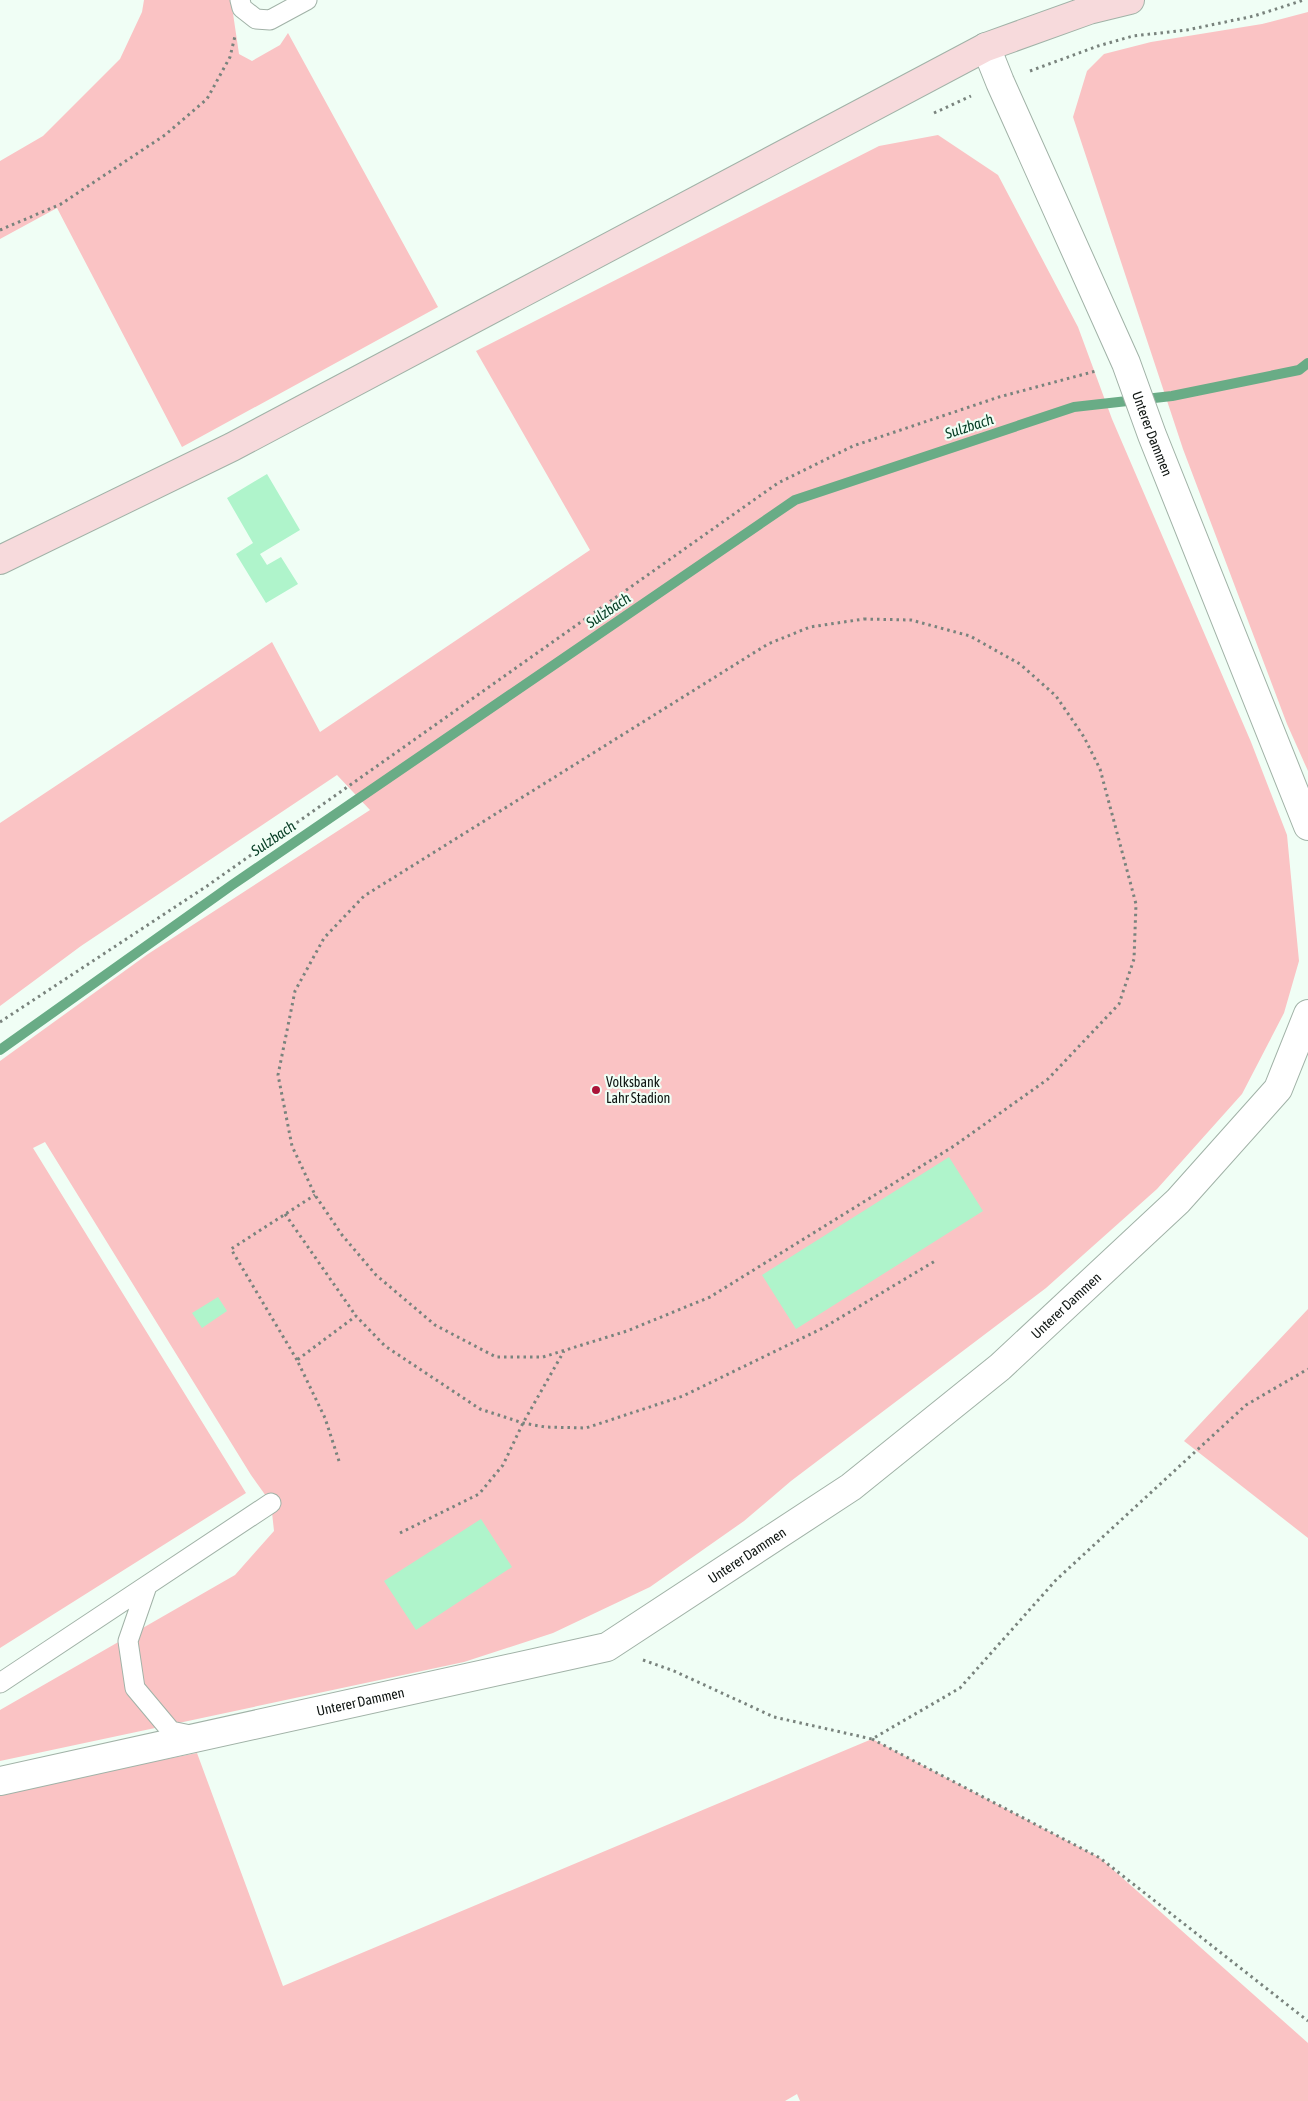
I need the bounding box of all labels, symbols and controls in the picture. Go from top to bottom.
street label: Unterer Dammen [1129,389,1176,478]
water label: Sulzbach [942,410,995,442]
water label: Sulzbach [582,589,633,632]
water label: Sulzbach [247,817,298,860]
place label: Volksbank Lahr Stadion [606,1074,670,1106]
marker: Volksbank Lahr Stadion [590,1084,602,1096]
street label: Unterer Dammen [1028,1269,1104,1342]
street label: Unterer Dammen [705,1524,789,1586]
street label: Unterer Dammen [315,1684,406,1719]

